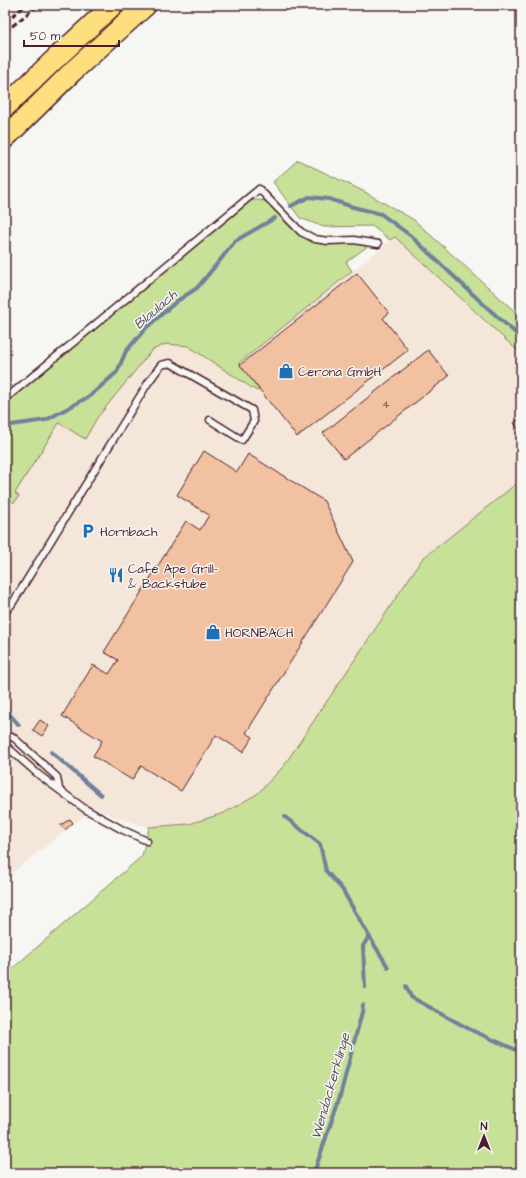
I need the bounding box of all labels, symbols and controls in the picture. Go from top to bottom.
scale bar [24,22,119,48]
text: 50 m [30,28,61,45]
water label: Blaulach [130,285,182,334]
shop icon: Cerona GmbH [277,362,295,380]
place label: Cerona GmbH [298,363,381,381]
house number: 4 [382,397,390,412]
parking icon: Hornbach [79,522,97,540]
place label: Hornbach [100,523,158,541]
place label: Café Ape Grill- & Backstube [128,560,218,593]
restaurant icon: Café Ape Grill- & Backstube [107,566,125,584]
shop icon: HORNBACH [204,623,222,641]
place label: HORNBACH [225,624,294,642]
water label: Wendackerklinge [306,1030,356,1142]
north arrow [464,1116,504,1156]
text: N [481,1119,488,1134]

